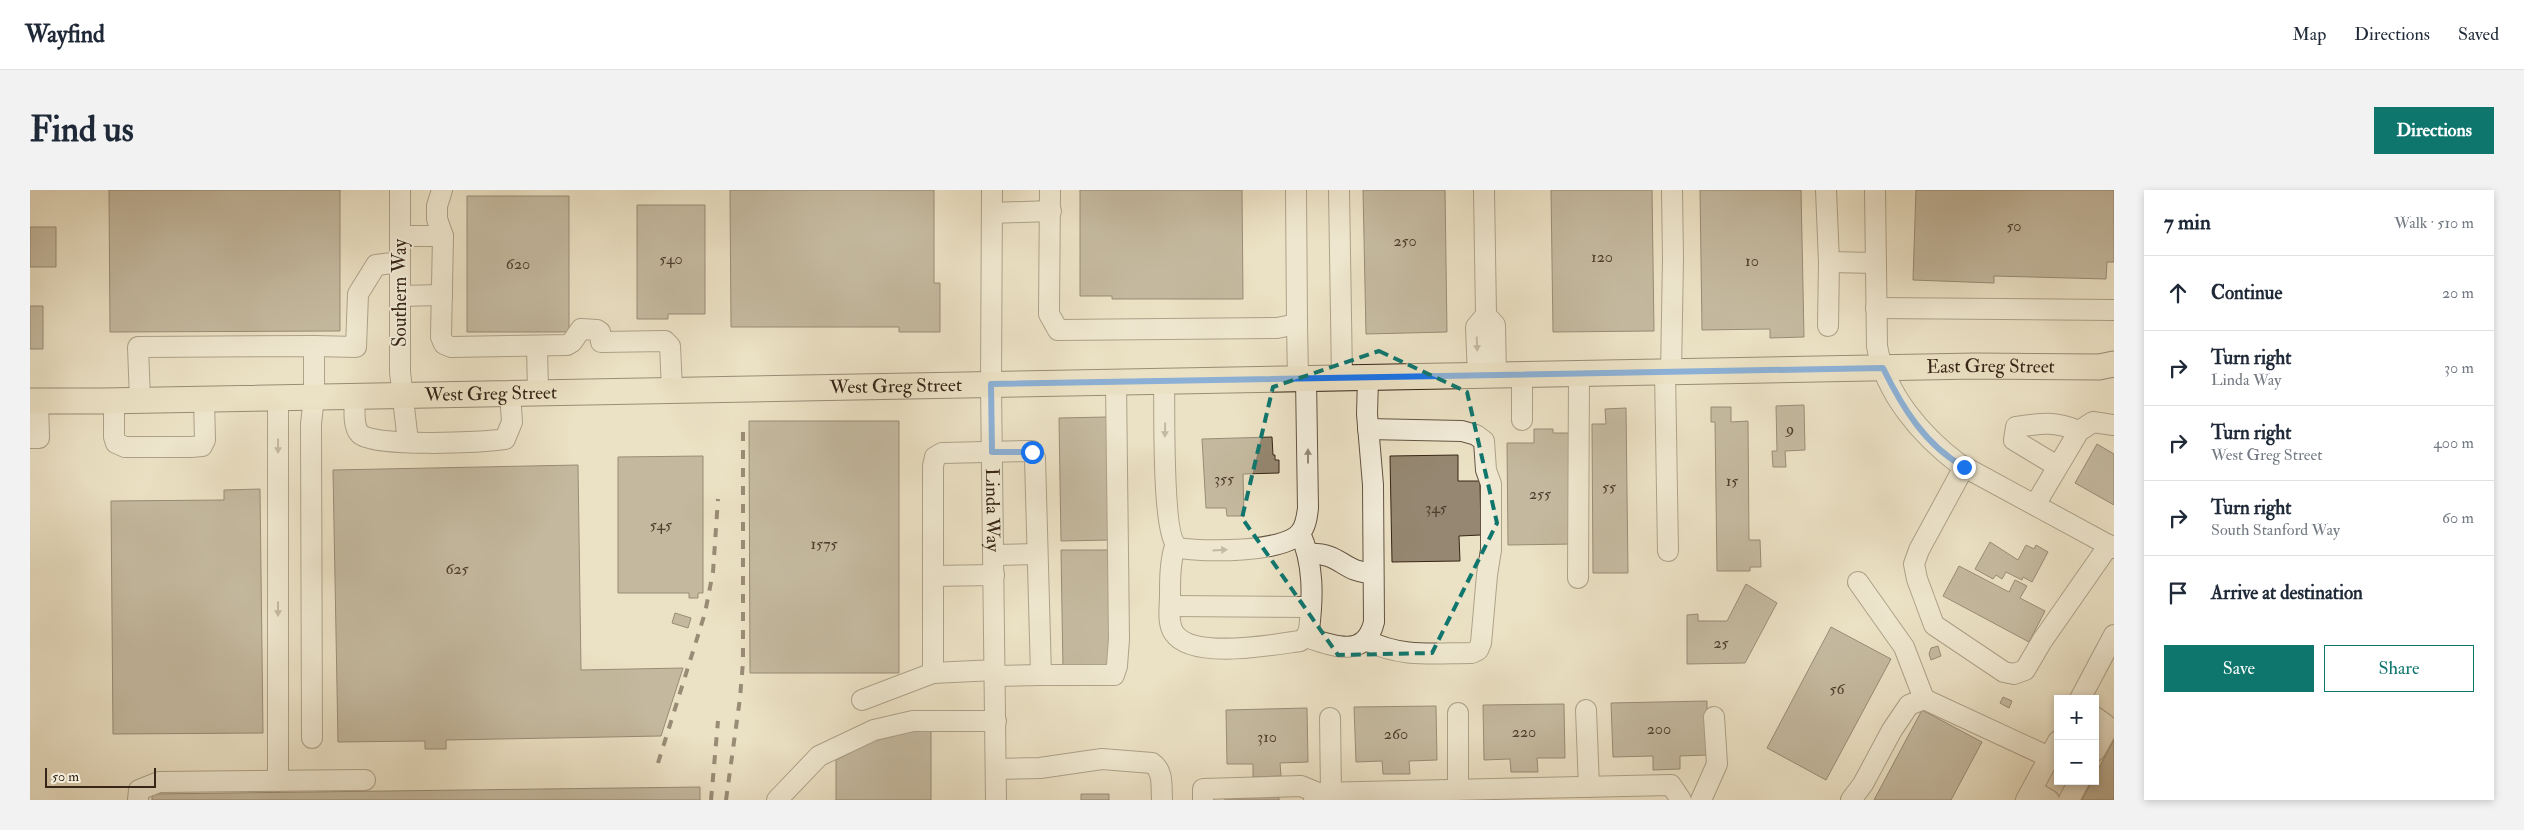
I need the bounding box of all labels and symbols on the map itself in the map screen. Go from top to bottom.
house number: 50 [2006,216,2022,236]
house number: 250 [1393,231,1417,251]
street label: Southern Way [388,238,412,347]
house number: 120 [1591,247,1613,267]
house number: 540 [659,249,683,269]
house number: 10 [1745,251,1759,271]
house number: 620 [506,254,530,274]
one-way arrow [1473,336,1481,352]
street label: East Greg Street [1926,354,2055,379]
street label: West Greg Street [828,373,962,399]
street label: West Greg Street [424,381,557,407]
house number: 9 [1785,419,1794,439]
one-way arrow [1161,422,1169,438]
one-way arrow [274,438,282,454]
route start [1021,441,1044,464]
one-way arrow [1305,448,1313,464]
route end [1953,456,1976,479]
street label: Linda Way [980,468,1005,552]
house number: 355 [1214,469,1234,489]
house number: 15 [1726,471,1738,491]
house number: 55 [1602,477,1616,497]
house number: 255 [1529,484,1551,504]
house number: 345 [1425,498,1447,518]
house number: 545 [650,515,672,535]
house number: 1575 [810,534,838,554]
one-way arrow [1212,546,1228,554]
house number: 625 [445,559,469,579]
one-way arrow [274,601,282,617]
house number: 25 [1713,633,1729,653]
house number: 56 [1829,679,1845,699]
house number: 200 [1647,719,1671,739]
house number: 220 [1512,722,1536,742]
house number: 260 [1384,724,1408,744]
house number: 310 [1257,727,1277,747]
scale bar [45,765,156,788]

